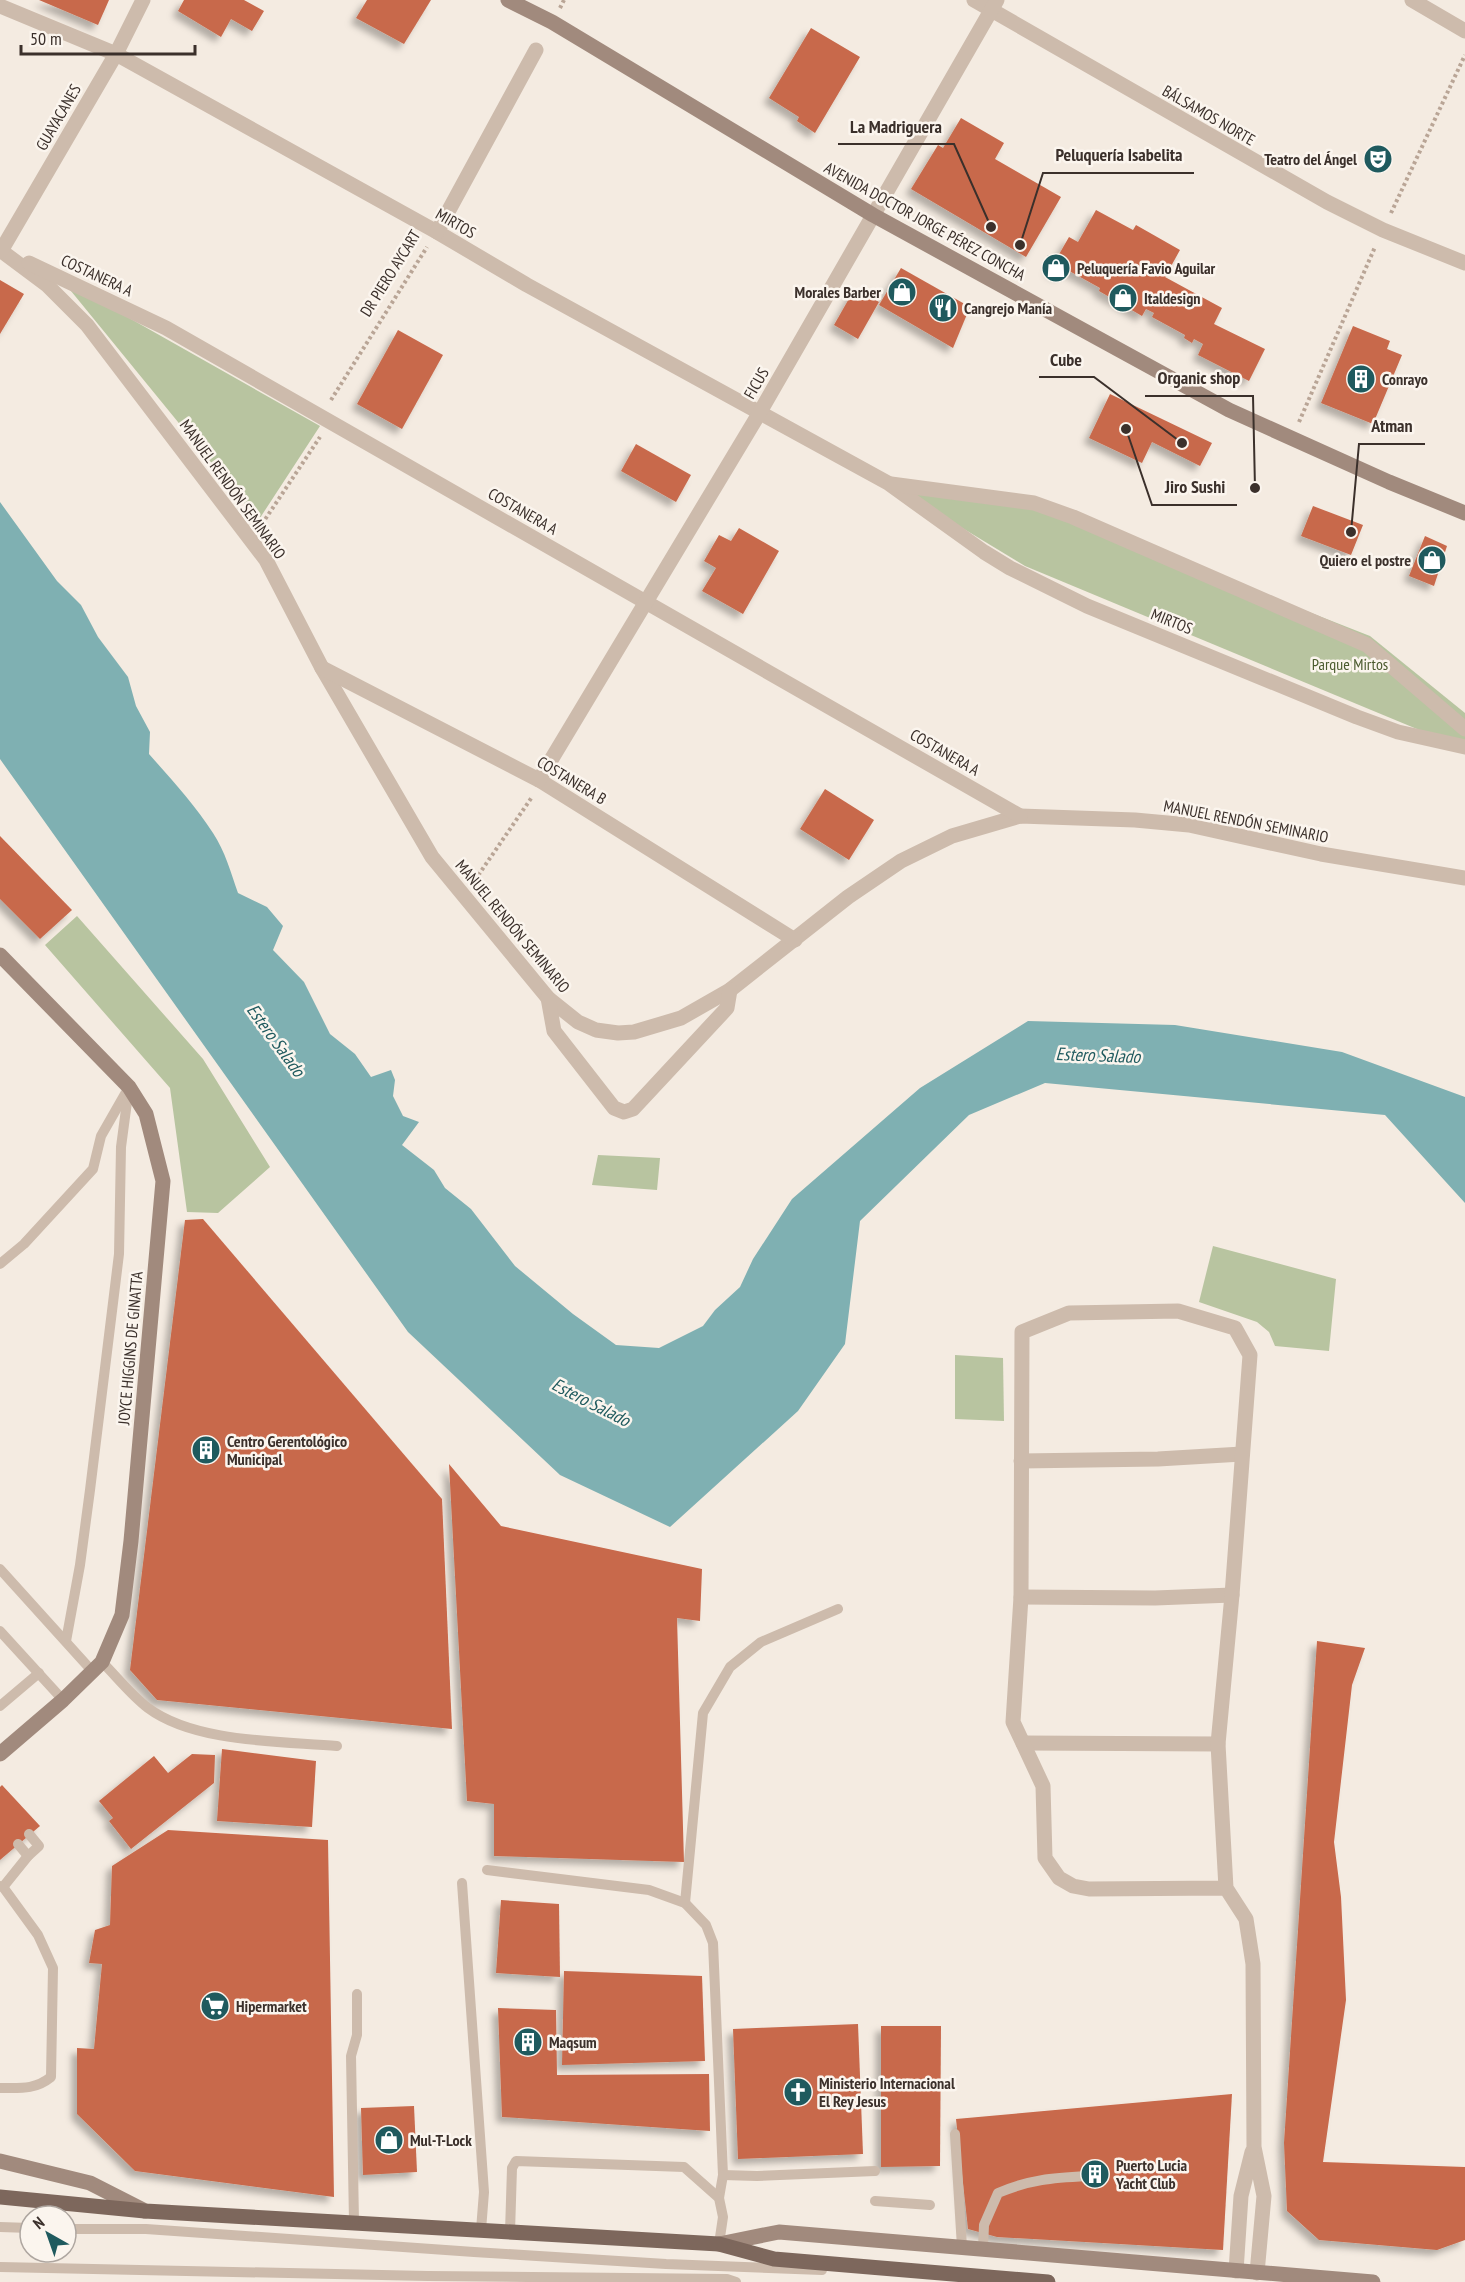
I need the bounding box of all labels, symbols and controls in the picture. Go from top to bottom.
scale bar [21,18,195,56]
text: 50 m [30,27,62,50]
street label: GUAYACANES [31,80,85,154]
street label: BÁLSAMOS NORTE [1159,80,1259,150]
callout: La Madriguera [838,108,954,144]
text: La Madriguera [850,115,942,138]
callout: Peluquería Isabelita [1043,137,1194,173]
text: Peluquería Isabelita [1055,143,1183,166]
theatre icon: Teatro del Ángel [1362,143,1394,175]
place label: Teatro del Ángel [1264,149,1357,169]
street label: AVENIDA DOCTOR JORGE PÉREZ CONCHA [821,157,1029,285]
street label: MIRTOS [432,204,480,242]
street label: DR PIERO AYCART [355,226,425,320]
street label: COSTANERA A [58,250,136,300]
shop icon: Peluquería Favio Aguilar [1040,252,1072,284]
place label: Peluquería Favio Aguilar [1077,258,1216,278]
shop icon: Morales Barber [886,276,918,308]
place label: Morales Barber [795,282,881,302]
shop icon: Italdesign [1107,282,1139,314]
place label: Italdesign [1144,288,1200,308]
restaurant icon: Cangrejo Manía [927,292,959,324]
place label: Cangrejo Manía [964,298,1053,318]
callout: Cube [1039,341,1094,377]
text: Cube [1050,348,1082,371]
callout: Organic shop [1145,360,1253,396]
building icon: Conrayo [1345,363,1377,395]
street label: FICUS [739,364,773,402]
text: Organic shop [1158,366,1240,389]
place label: Conrayo [1382,369,1428,389]
callout: Atman [1359,408,1425,444]
text: Atman [1370,414,1413,437]
street label: MANUEL RENDÓN SEMINARIO [176,415,290,563]
callout: Jiro Sushi [1152,469,1237,505]
text: Jiro Sushi [1164,475,1225,498]
street label: COSTANERA A [485,483,562,539]
shop icon: Quiero el postre [1416,544,1448,576]
place label: Quiero el postre [1319,550,1411,570]
street label: MIRTOS [1148,604,1196,638]
park label: Parque Mirtos [1312,654,1388,674]
street label: COSTANERA A [907,724,984,780]
street label: COSTANERA B [534,752,610,808]
street label: MANUEL RENDÓN SEMINARIO [1162,795,1330,847]
street label: MANUEL RENDÓN SEMINARIO [452,855,575,997]
water label: Estero Salado [242,999,311,1082]
water label: Estero Salado [1055,1042,1142,1068]
street label: JOYCE HIGGINS DE GINATTA [113,1270,147,1427]
water label: Estero Salado [548,1373,635,1432]
place label: Centro Gerentológico Municipal [227,1431,347,1469]
building icon: Centro Gerentológico Municipal [190,1434,222,1466]
supermarket icon: Hipermarket [199,1990,231,2022]
place label: Hipermarket [236,1996,307,2016]
building icon: Maqsum [512,2026,544,2058]
place label: Maqsum [549,2032,597,2052]
place label: Ministerio Internacional El Rey Jesus [819,2073,955,2111]
church icon: Ministerio Internacional El Rey Jesus [782,2076,814,2108]
shop icon: Mul-T-Lock [373,2124,405,2156]
place label: Mul-T-Lock [410,2130,472,2150]
place label: Puerto Lucia Yacht Club [1115,2155,1188,2193]
building icon: Puerto Lucia Yacht Club [1079,2158,1111,2190]
north arrow [18,2204,78,2264]
text: N [29,2212,48,2233]

